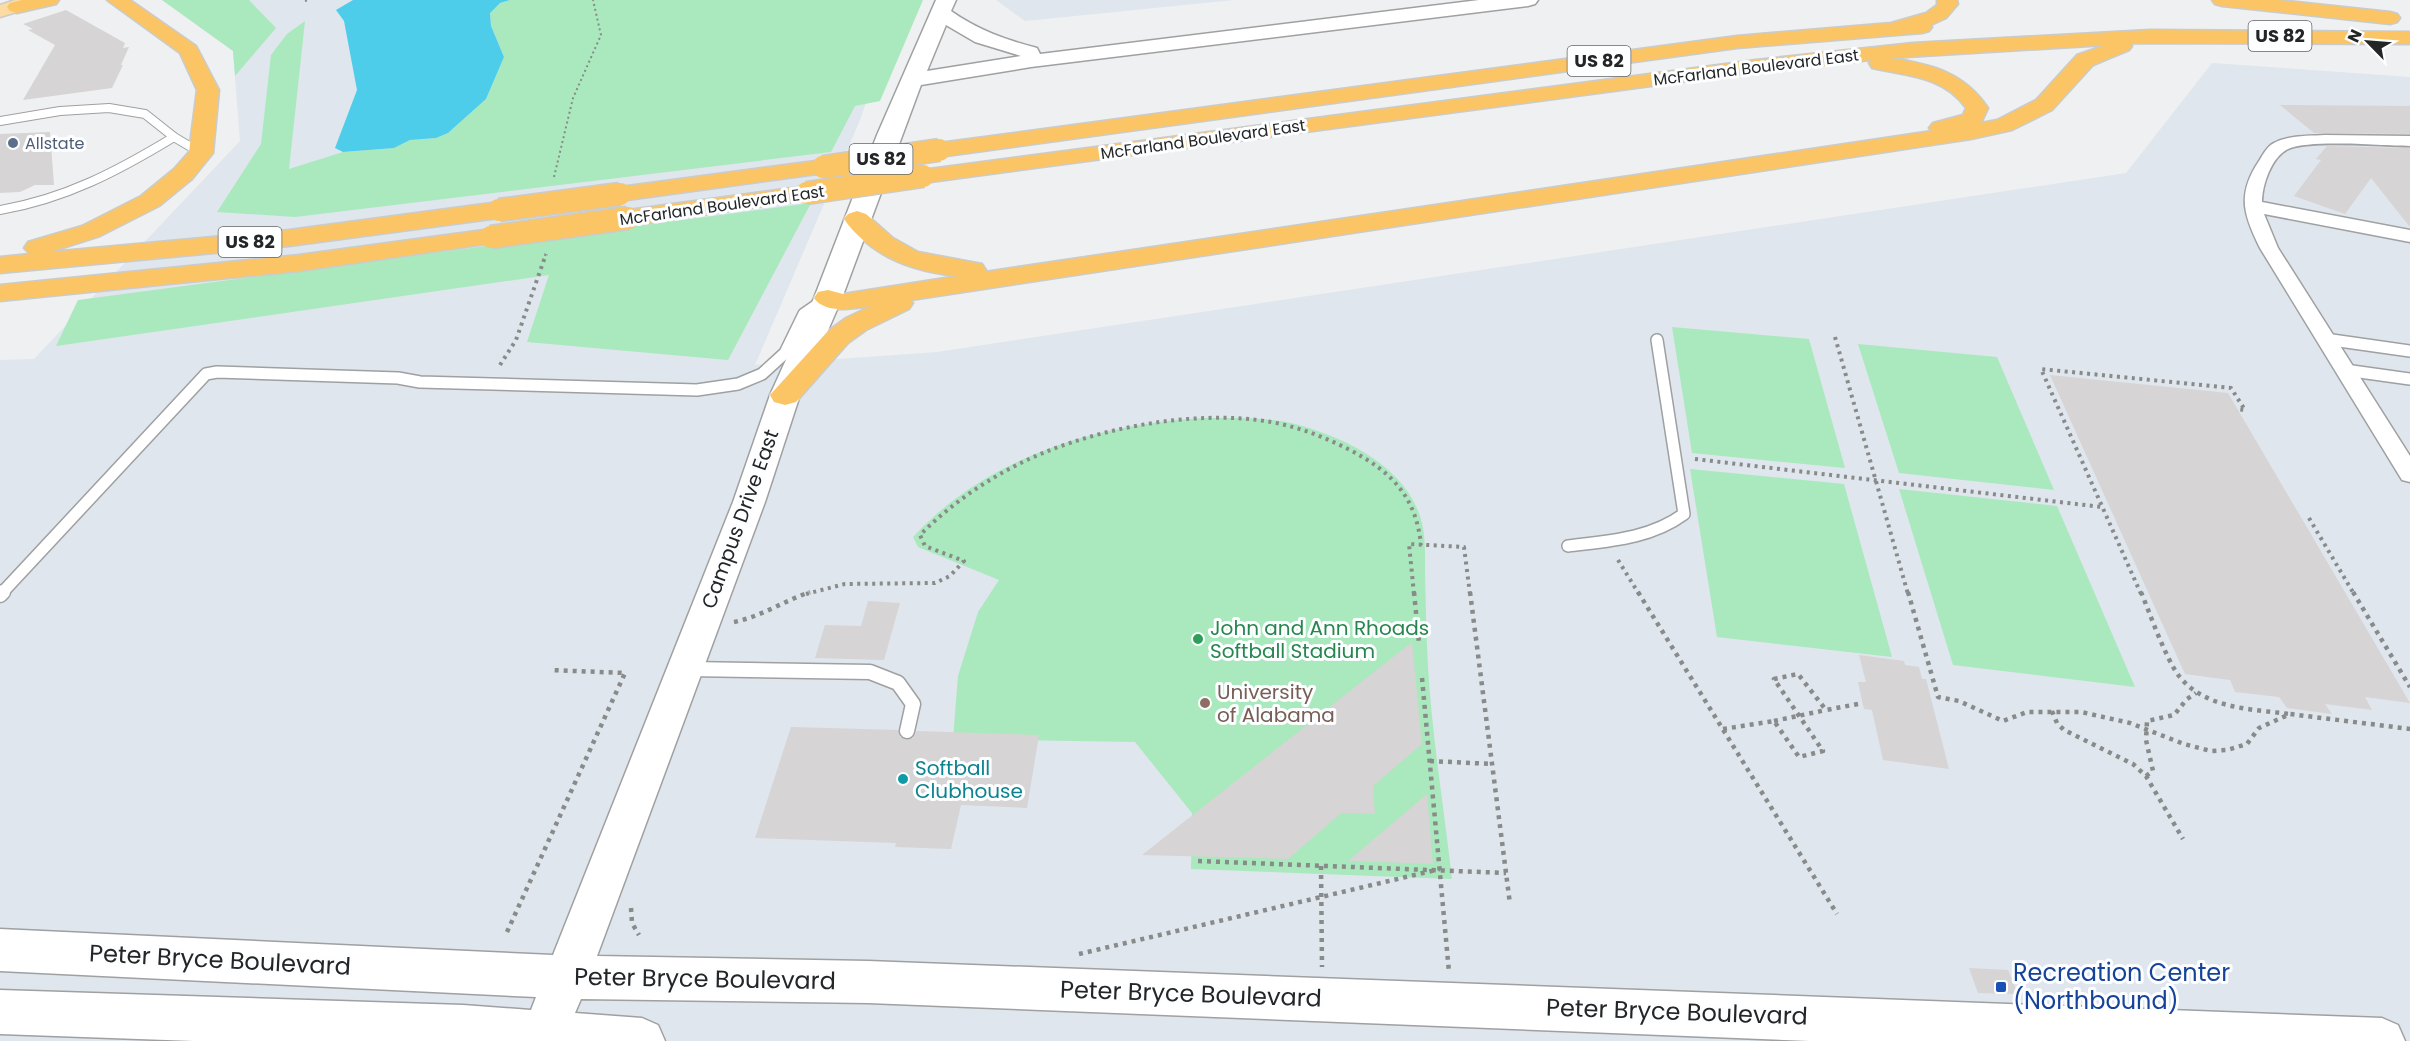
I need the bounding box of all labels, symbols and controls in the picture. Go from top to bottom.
north arrow [2338,12,2398,72]
road number: US 82 [2248,21,2312,51]
text: N [2342,26,2368,46]
street label: McFarland Boulevard East [1652,43,1860,92]
road number: US 82 [1568,46,1630,76]
street label: McFarland Boulevard East [1099,114,1307,165]
place label: Allstate [25,132,84,155]
marker: Allstate [6,136,20,150]
road number: US 82 [850,144,912,174]
street label: McFarland Boulevard East [618,180,826,231]
road number: US 82 [218,227,282,257]
street label: Campus Drive East [695,426,785,612]
place label: John and Ann Rhoads Softball Stadium [1210,614,1429,665]
marker: John and Ann Rhoads Softball Stadium [1191,632,1205,646]
place label: University of Alabama [1217,678,1335,729]
marker: University of Alabama [1198,696,1212,710]
place label: Softball Clubhouse [915,754,1023,805]
marker: Softball Clubhouse [896,772,910,786]
street label: Peter Bryce Boulevard [88,936,352,983]
place label: Recreation Center (Northbound) [2013,956,2230,1017]
street label: Peter Bryce Boulevard [574,960,836,997]
street label: Peter Bryce Boulevard [1060,972,1322,1015]
marker: Recreation Center (Northbound) [1994,980,2008,994]
street label: Peter Bryce Boulevard [1546,990,1808,1033]

